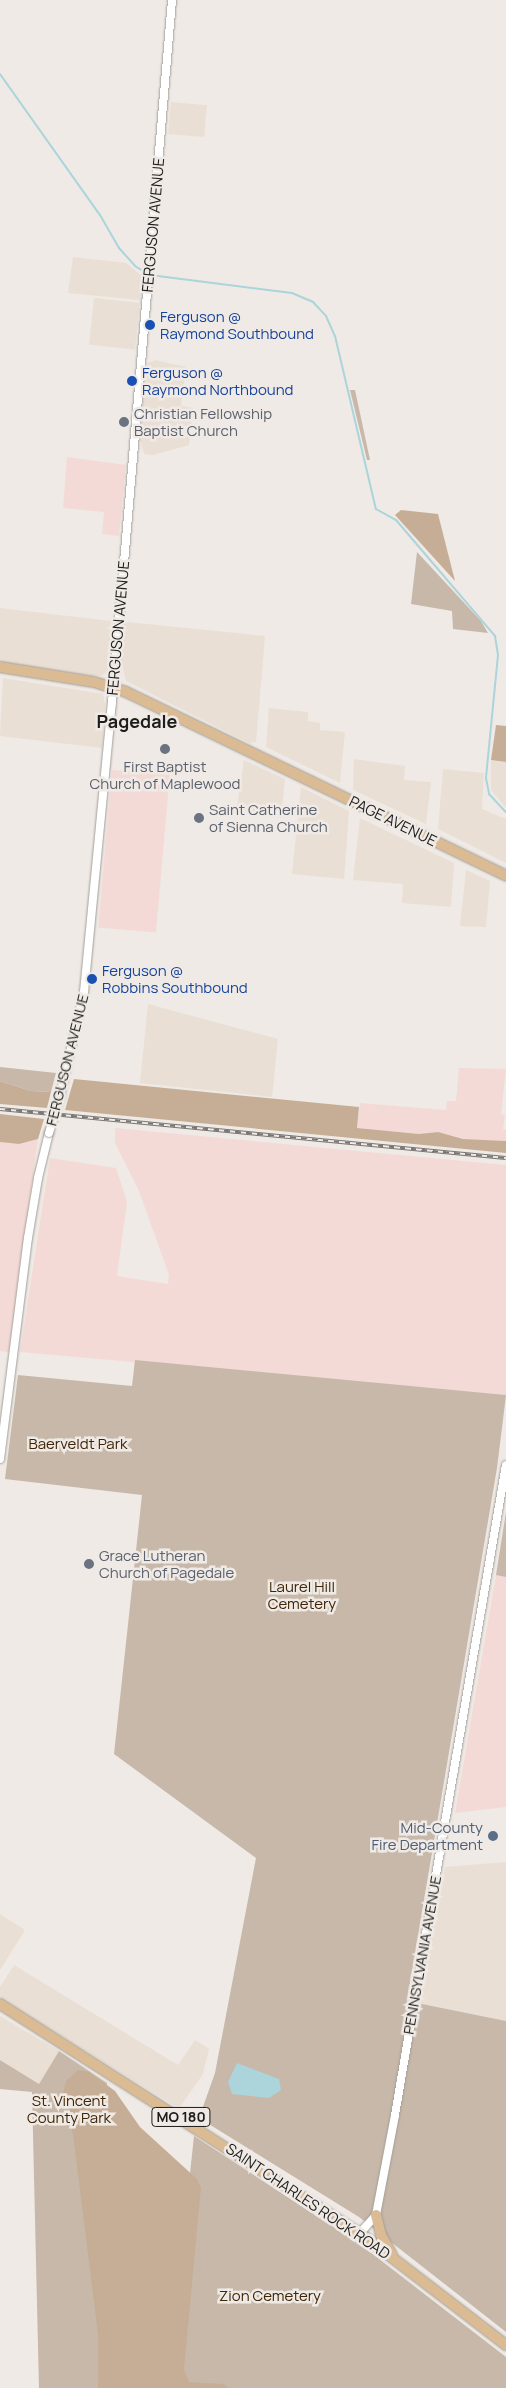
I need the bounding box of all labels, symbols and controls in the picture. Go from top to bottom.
street label: FERGUSON AVENUE [138,157,168,293]
place label: Ferguson @ Raymond Southbound [160,307,314,342]
marker: Ferguson @ Raymond Southbound [144,319,156,331]
place label: Ferguson @ Raymond Northbound [142,363,293,398]
marker: Ferguson @ Raymond Northbound [126,375,138,387]
place label: Christian Fellowship Baptist Church [134,404,272,439]
marker: Christian Fellowship Baptist Church [118,416,130,428]
street label: FERGUSON AVENUE [103,560,133,696]
district label: Pagedale [97,710,177,732]
marker: First Baptist Church of Maplewood [159,743,171,755]
place label: First Baptist Church of Maplewood [90,757,240,792]
street label: PAGE AVENUE [346,792,440,850]
place label: Saint Catherine of Sienna Church [209,800,328,835]
marker: Saint Catherine of Sienna Church [193,812,205,824]
place label: Ferguson @ Robbins Southbound [102,961,248,996]
marker: Ferguson @ Robbins Southbound [86,973,98,985]
street label: FERGUSON AVENUE [42,992,92,1128]
park label: Baerveldt Park [28,1435,128,1453]
place label: Grace Lutheran Church of Pagedale [99,1546,234,1581]
marker: Grace Lutheran Church of Pagedale [83,1558,95,1570]
park label: Laurel Hill Cemetery [268,1577,336,1612]
place label: Mid-County Fire Department [372,1818,483,1853]
marker: Mid-County Fire Department [487,1830,499,1842]
street label: PENNSYLVANIA AVENUE [399,1874,445,2036]
park label: St. Vincent County Park [27,2091,111,2126]
road number: MO 180 [151,2106,211,2128]
street label: SAINT CHARLES ROCK ROAD [222,2139,394,2263]
park label: Zion Cemetery [219,2287,321,2305]

